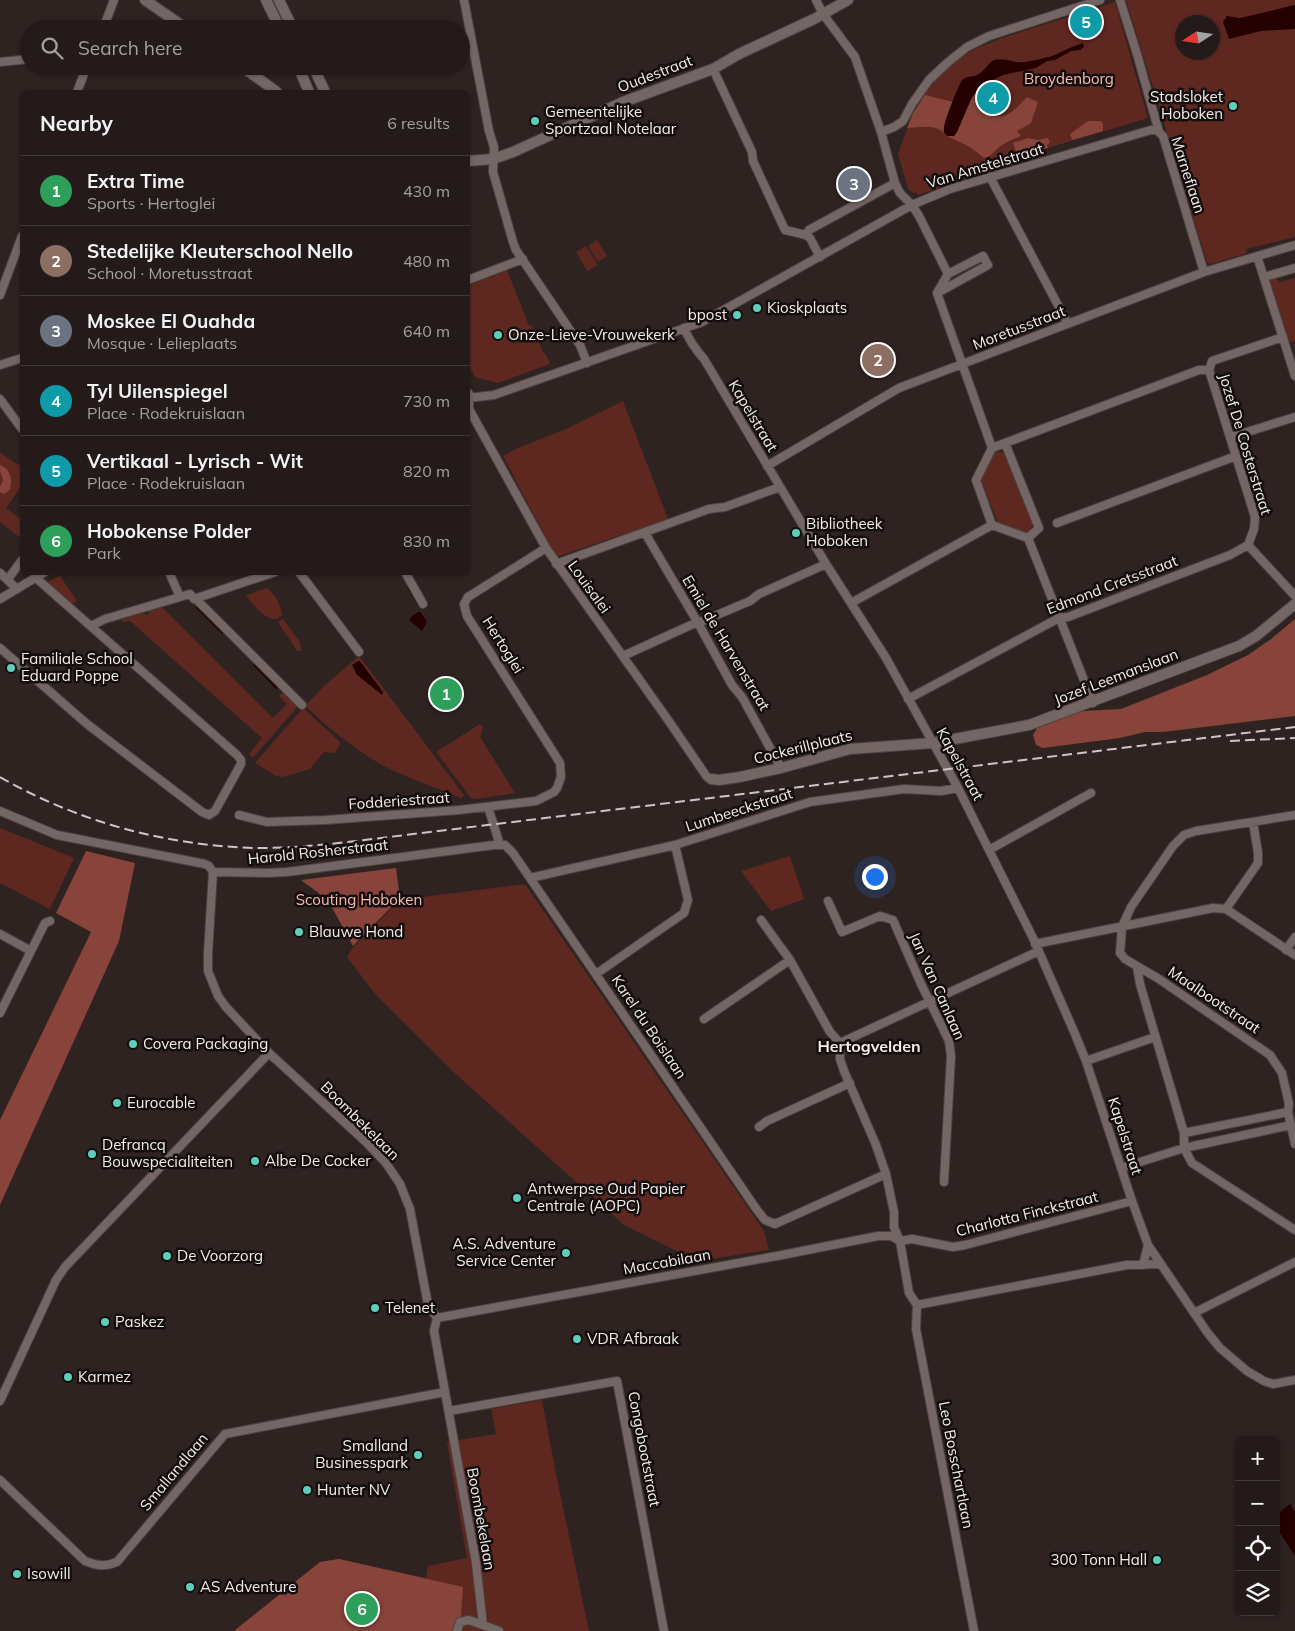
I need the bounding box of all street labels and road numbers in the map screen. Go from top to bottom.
street label: Oudestraat [615,51,695,96]
street label: Marneflaan [1167,134,1210,216]
street label: Van Amstelstraat [924,139,1045,192]
street label: Moretusstraat [970,301,1068,354]
street label: Jozef De Costerstraat [1215,371,1276,517]
street label: Kapelstraat [725,376,782,455]
street label: Edmond Cretsstraat [1044,551,1180,618]
street label: Louisalei [564,557,615,617]
street label: Emiel de Harvenstraat [678,572,774,714]
street label: Hertoglei [479,613,528,677]
street label: Jozef Leemanslaan [1051,644,1181,709]
street label: Kapelstraat [933,724,988,804]
street label: Cockerillplaats [752,725,854,768]
street label: Lumbeeckstraat [683,783,795,836]
street label: Fodderiestraat [348,787,450,814]
street label: Harold Rosherstraat [247,835,389,868]
street label: Jan Van Canlaan [905,929,970,1043]
street label: Maalbootstraat [1165,962,1264,1037]
street label: Karel du Boislaan [608,971,691,1082]
street label: Boombekelaan [317,1077,404,1164]
street label: Kapelstraat [1104,1095,1147,1177]
street label: Charlotta Finckstraat [954,1187,1100,1240]
street label: Maccabilaan [622,1244,712,1279]
street label: Congobootstraat [624,1390,665,1508]
street label: Leo Bosschartlaan [935,1400,978,1530]
street label: Smallandlaan [136,1429,212,1514]
street label: Boombekelaan [463,1466,500,1572]

